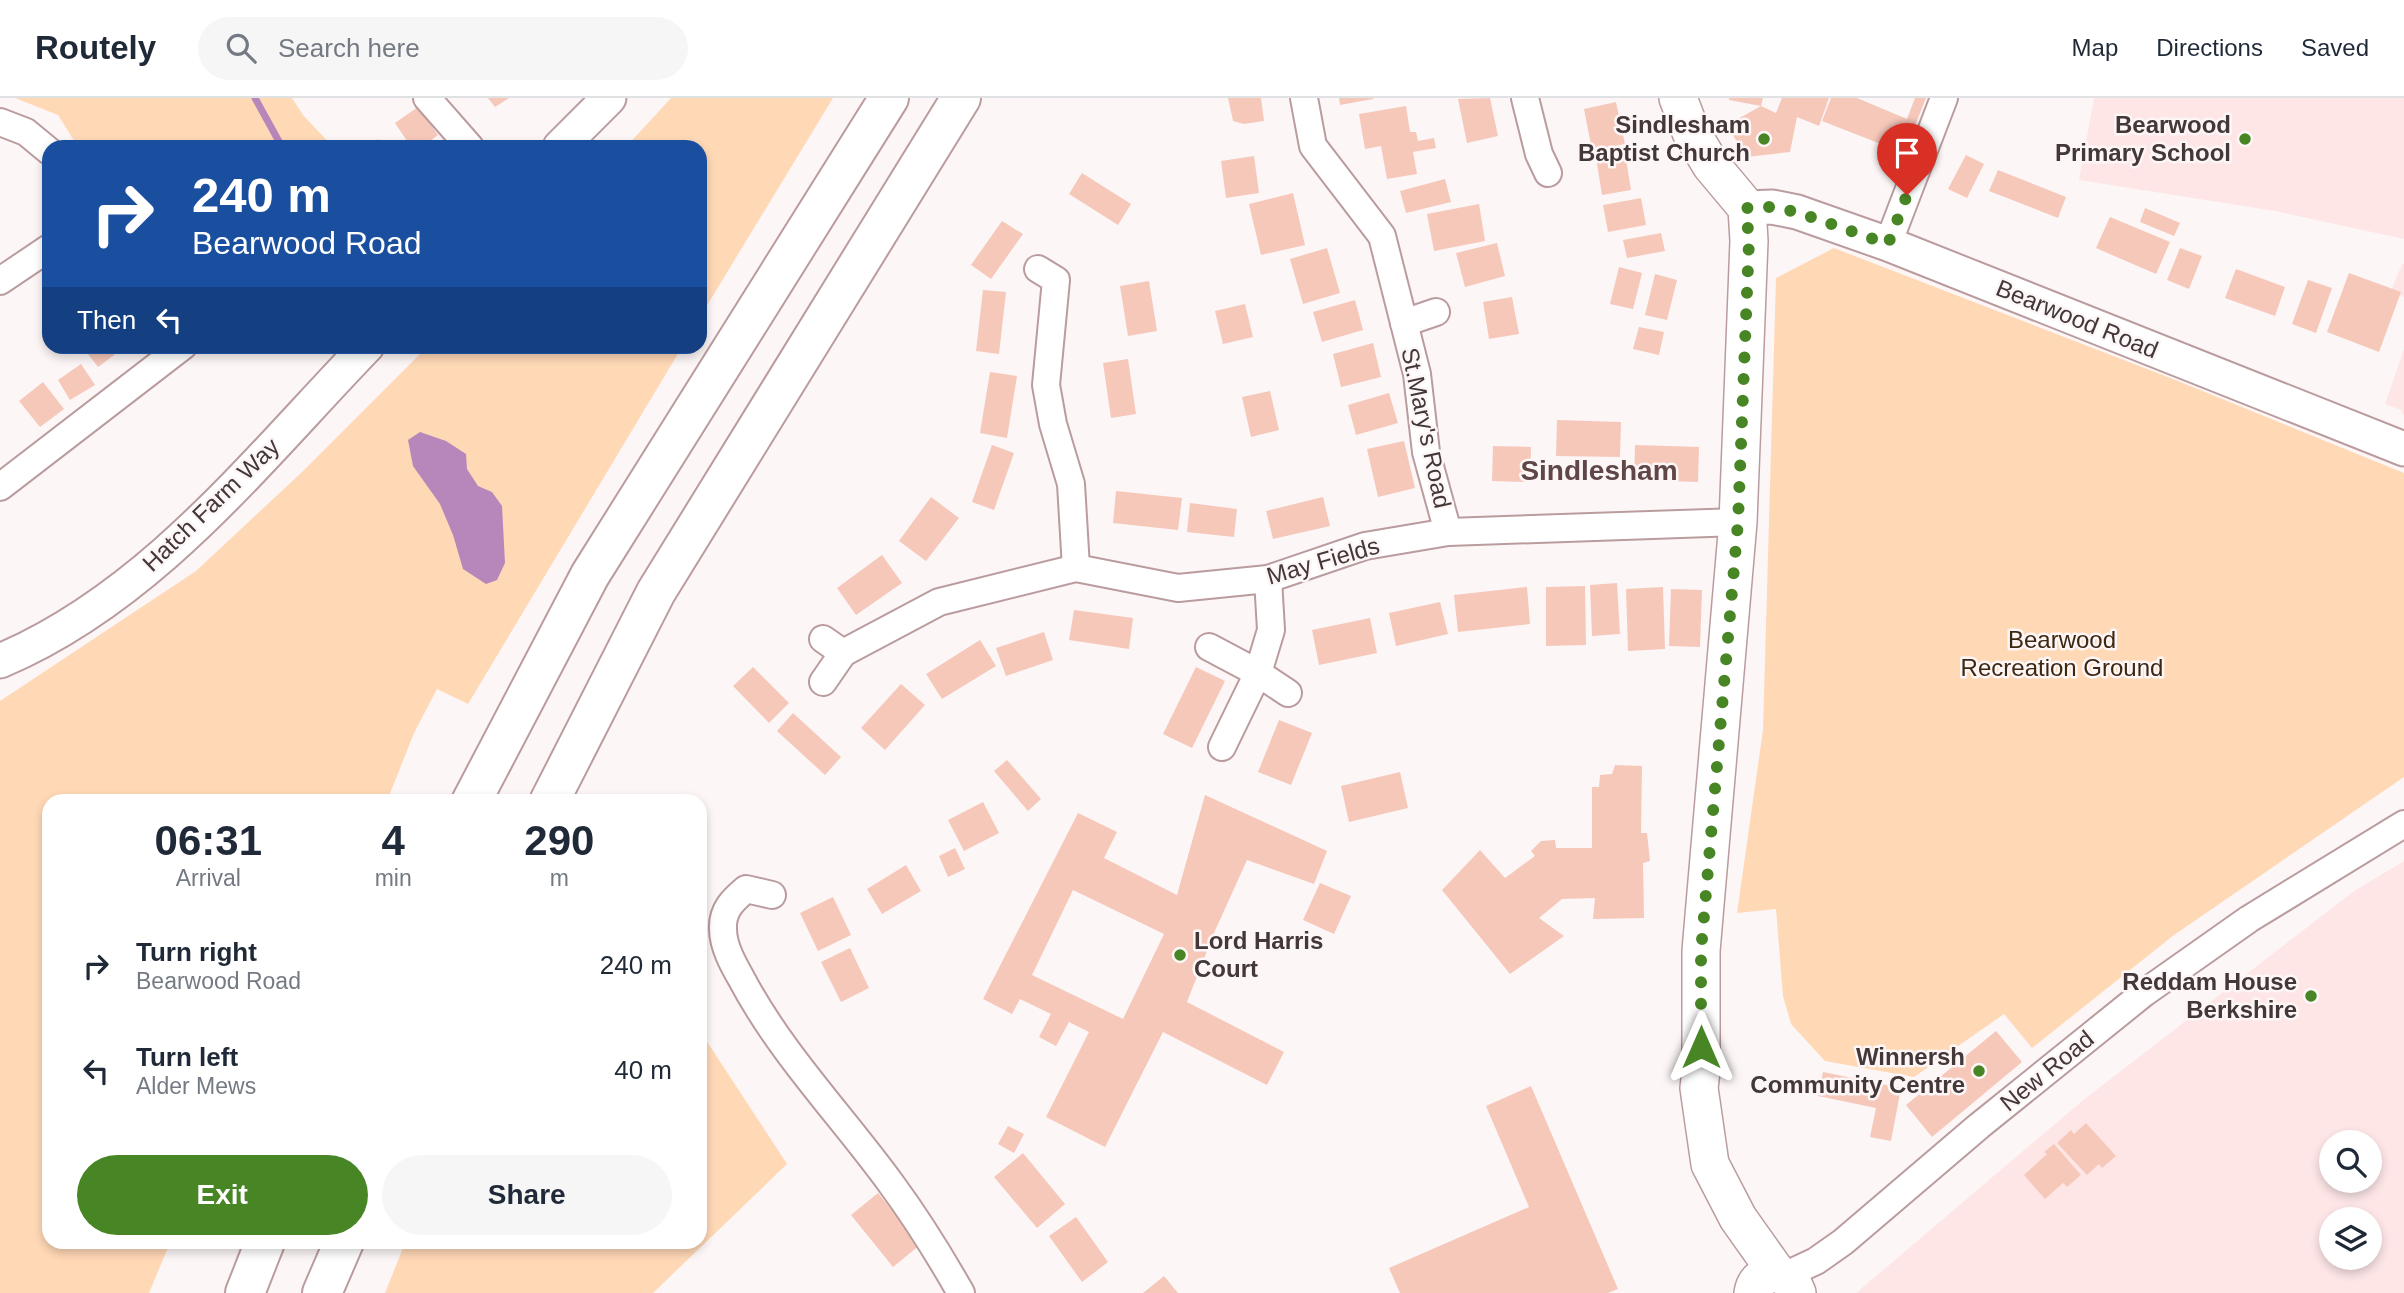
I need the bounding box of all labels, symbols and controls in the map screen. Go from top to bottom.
search box [198,17,688,80]
text: Routely [35,29,156,66]
icon: search [222,29,260,67]
text: Search here [278,33,420,63]
text: Map [2072,34,2118,61]
text: Directions [2156,34,2263,61]
text: Saved [2301,34,2369,61]
place label: Sindlesham Baptist Church [1578,111,1750,166]
place label: Bearwood Primary School [2055,111,2231,166]
pin [1877,123,1937,195]
marker: Sindlesham Baptist Church [1756,131,1772,147]
marker: Bearwood Primary School [2237,131,2253,147]
icon: arrive [1888,134,1926,172]
icon: right [77,168,168,259]
text: 240 m [192,168,331,222]
text: Bearwood Road [192,225,421,261]
street label: Bearwood Road [1992,274,2162,363]
icon: left [150,301,188,339]
text: Then [77,305,136,335]
street label: St.Mary's Road [1396,345,1457,511]
street label: Hatch Farm Way [137,433,284,577]
district label: Sindlesham [1520,455,1678,486]
street label: May Fields [1263,532,1382,589]
park label: Bearwood Recreation Ground [1961,626,2163,681]
text: 06:31 [155,817,262,864]
text: 4 [381,817,405,864]
text: 290 [524,817,594,864]
text: Arrival [176,865,241,891]
text: min [375,865,412,891]
text: m [550,865,569,891]
place label: Lord Harris Court [1194,927,1323,982]
text: Turn right [136,937,257,967]
icon: right [77,947,115,985]
marker: Lord Harris Court [1172,947,1188,963]
text: 240 m [600,950,672,980]
text: Bearwood Road [136,968,301,994]
place label: Reddam House Berkshire [2122,968,2297,1023]
marker: Reddam House Berkshire [2303,988,2319,1004]
position arrow [1664,1010,1738,1084]
street label: New Road [1995,1025,2099,1116]
text: Turn left [136,1042,238,1072]
place label: Winnersh Community Centre [1750,1043,1965,1098]
icon: left [77,1052,115,1090]
text: 40 m [614,1055,672,1085]
marker: Winnersh Community Centre [1971,1063,1987,1079]
text: Alder Mews [136,1073,256,1099]
map controls [2319,1130,2382,1270]
button: search [2319,1130,2382,1193]
button: Exit [77,1155,368,1235]
button: Share [382,1155,672,1235]
button: layers [2319,1207,2382,1270]

